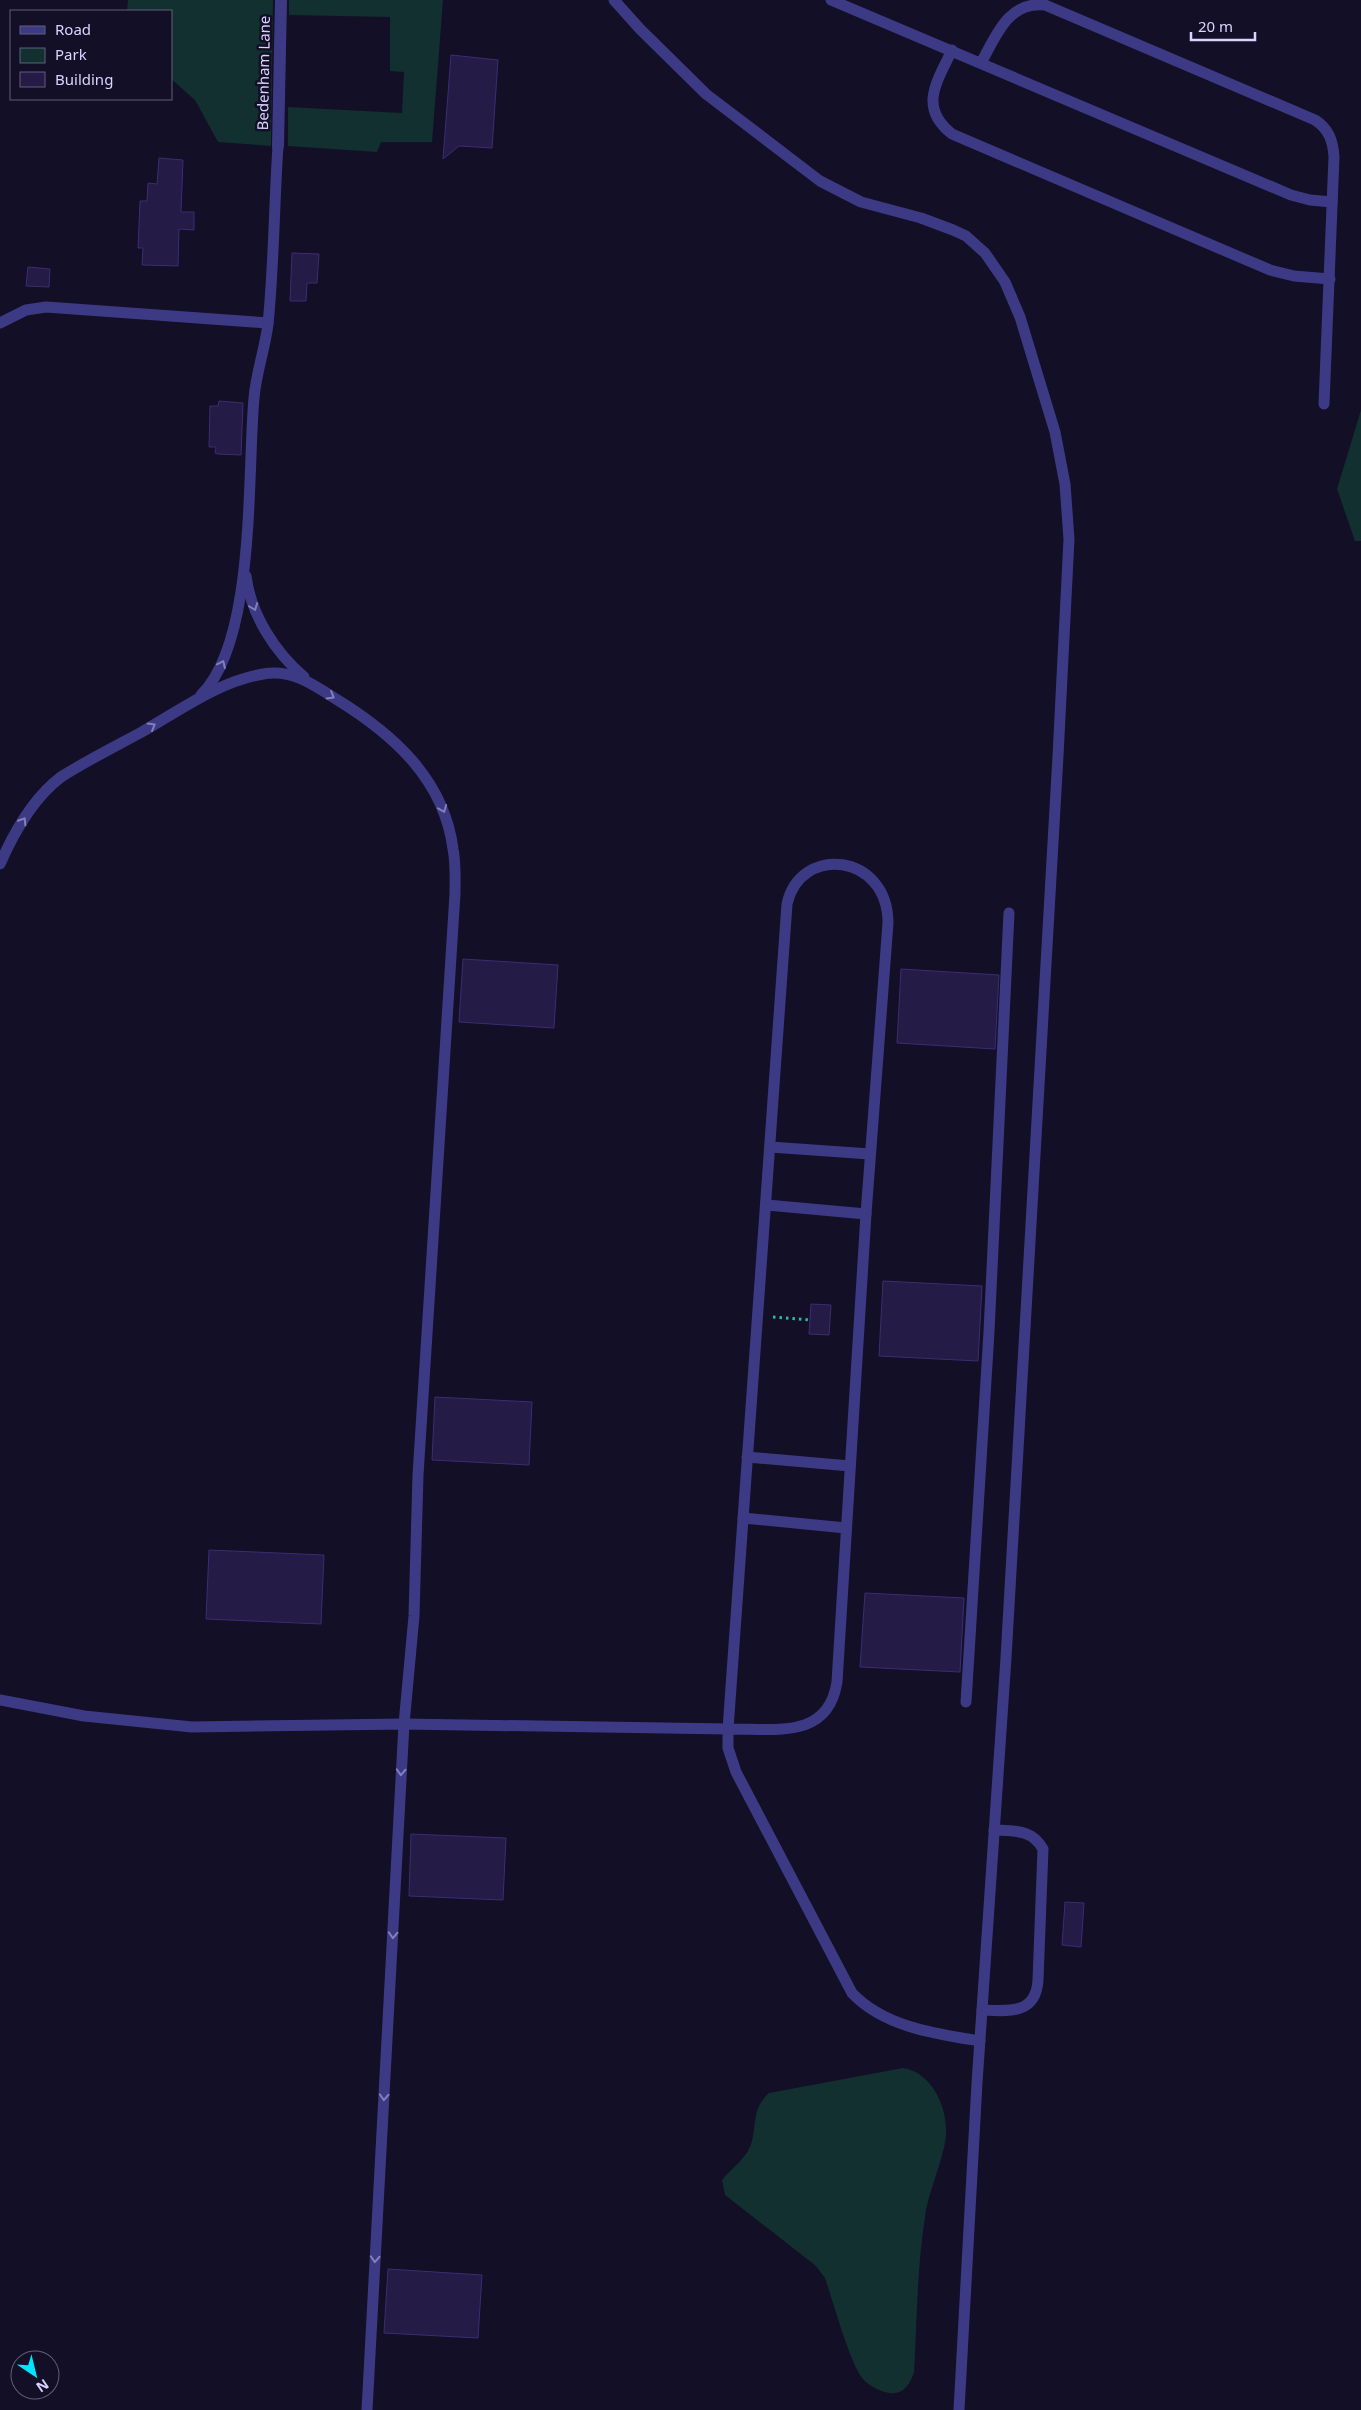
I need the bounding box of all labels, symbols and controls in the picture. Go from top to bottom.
legend [10,10,172,100]
scale bar [1191,10,1255,42]
street label: Bedenham Lane [252,15,274,131]
text: 20 m [1198,16,1233,36]
text: Road [55,19,91,39]
text: Park [55,44,87,64]
text: Building [55,69,113,89]
one-way arrow [248,602,258,611]
one-way arrow [216,660,226,669]
one-way arrow [326,689,335,699]
one-way arrow [146,722,155,732]
one-way arrow [437,805,447,813]
one-way arrow [17,817,26,826]
one-way arrow [396,1769,407,1777]
one-way arrow [387,1931,398,1939]
one-way arrow [379,2094,389,2101]
one-way arrow [370,2256,381,2264]
north arrow [10,2350,60,2400]
text: N [33,2375,53,2397]

